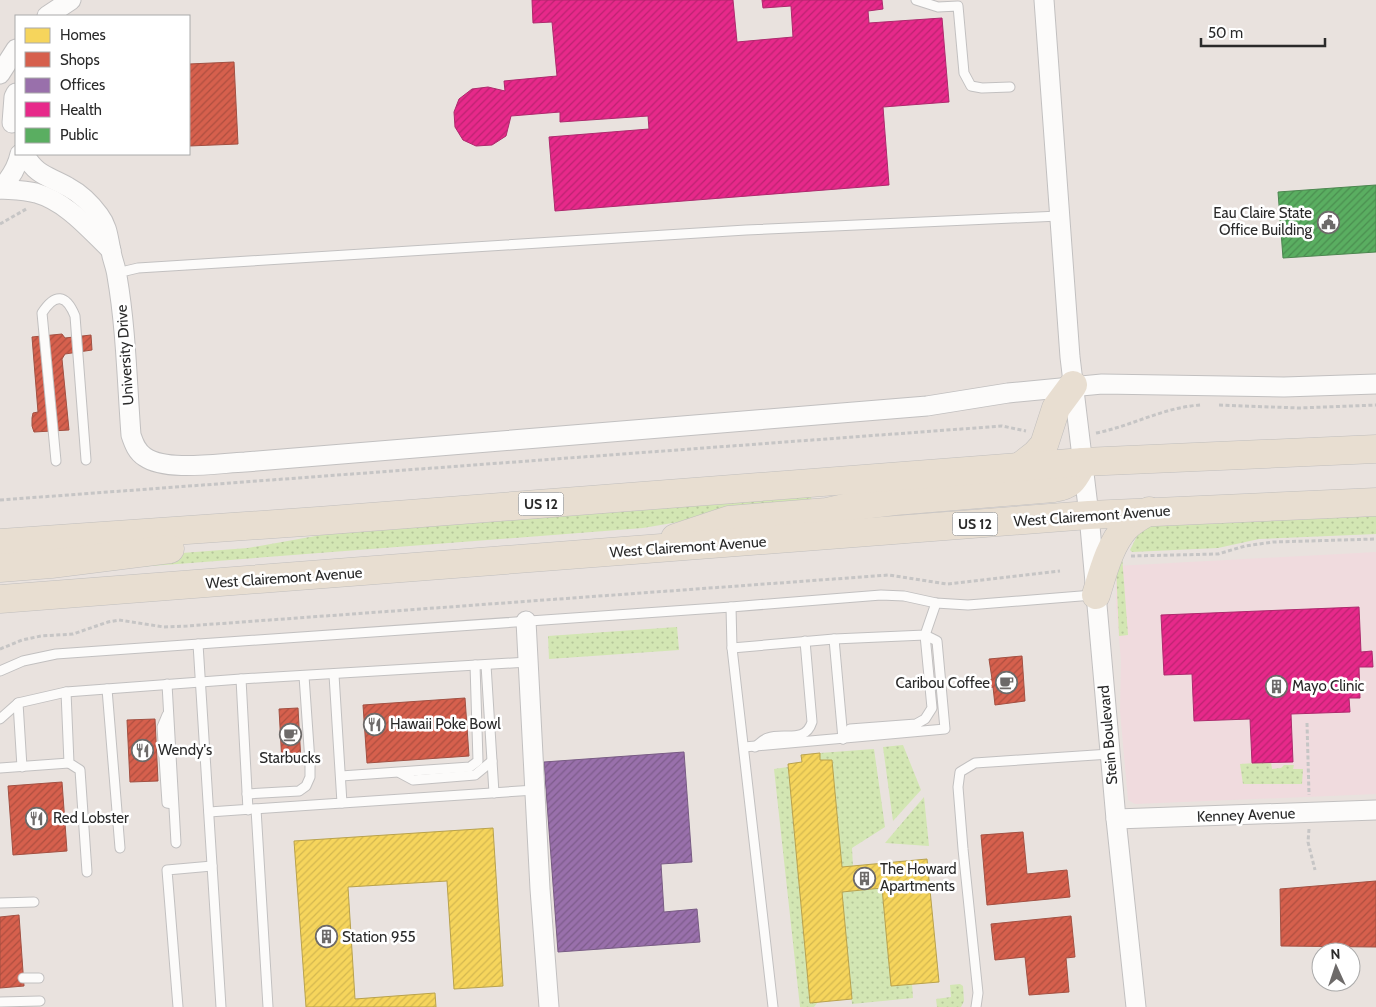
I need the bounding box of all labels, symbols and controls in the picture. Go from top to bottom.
legend [15,15,190,155]
scale bar [1201,15,1325,47]
text: 50 m [1208,24,1243,42]
text: Homes [60,26,106,44]
text: Shops [60,51,100,69]
text: Offices [60,76,105,94]
text: Health [60,101,102,119]
text: Public [60,126,98,144]
place label: Eau Claire State Office Building [1213,204,1313,239]
public building icon: Eau Claire State Office Building [1316,210,1340,234]
street label: University Drive [112,304,137,406]
road number: US 12 [518,492,564,516]
street label: West Clairemont Avenue [1013,502,1171,530]
road number: US 12 [952,512,998,536]
street label: West Clairemont Avenue [609,533,767,561]
street label: West Clairemont Avenue [205,564,363,592]
cafe icon: Caribou Coffee [994,671,1018,695]
place label: Caribou Coffee [895,674,990,692]
building icon: Mayo Clinic [1264,674,1288,698]
place label: Mayo Clinic [1292,677,1365,695]
street label: Stein Boulevard [1095,685,1121,785]
restaurant icon: Hawaii Poke Bowl [362,712,386,736]
place label: Hawaii Poke Bowl [390,715,501,733]
cafe icon: Starbucks [278,723,302,747]
restaurant icon: Wendy's [130,738,154,762]
place label: Wendy's [158,741,212,759]
place label: Starbucks [259,749,321,767]
street label: Kenney Avenue [1196,804,1296,826]
restaurant icon: Red Lobster [25,806,49,830]
place label: Red Lobster [53,809,129,827]
place label: The Howard Apartments [880,860,957,895]
building icon: The Howard Apartments [852,866,876,890]
building icon: Station 955 [314,925,338,949]
place label: Station 955 [342,928,416,946]
north arrow [1311,942,1361,992]
text: N [1330,945,1341,963]

